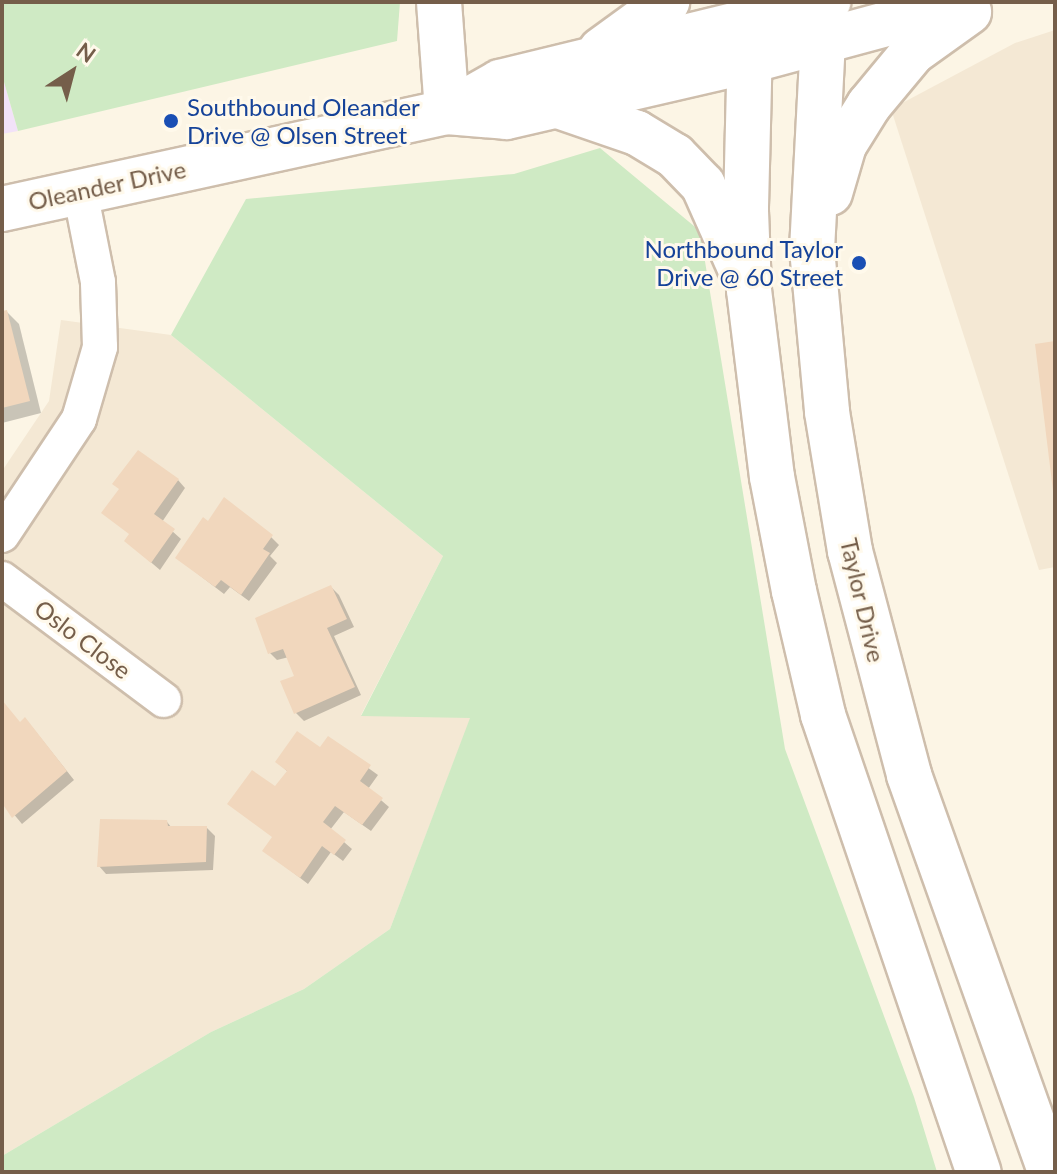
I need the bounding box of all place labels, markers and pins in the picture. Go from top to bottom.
place label: Southbound Oleander Drive @ Olsen Street [187,93,420,149]
marker: Southbound Oleander Drive @ Olsen Street [162,112,180,130]
place label: Northbound Taylor Drive @ 60 Street [644,235,843,291]
marker: Northbound Taylor Drive @ 60 Street [850,254,868,272]

